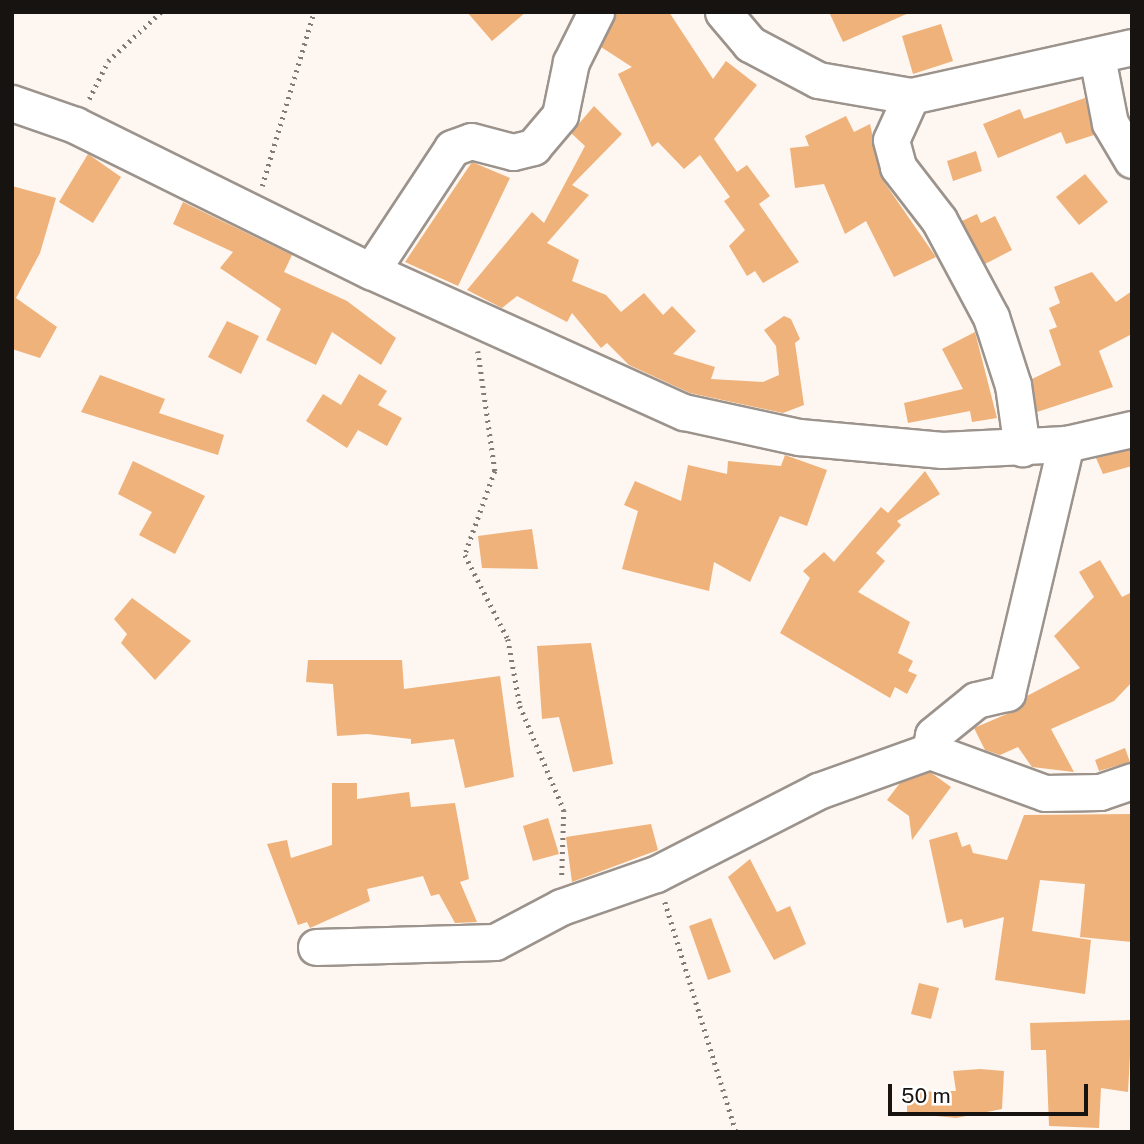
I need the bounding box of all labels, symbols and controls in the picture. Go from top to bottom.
scale bar [892,1070,1092,1114]
text: 50 m [901,1083,951,1108]

